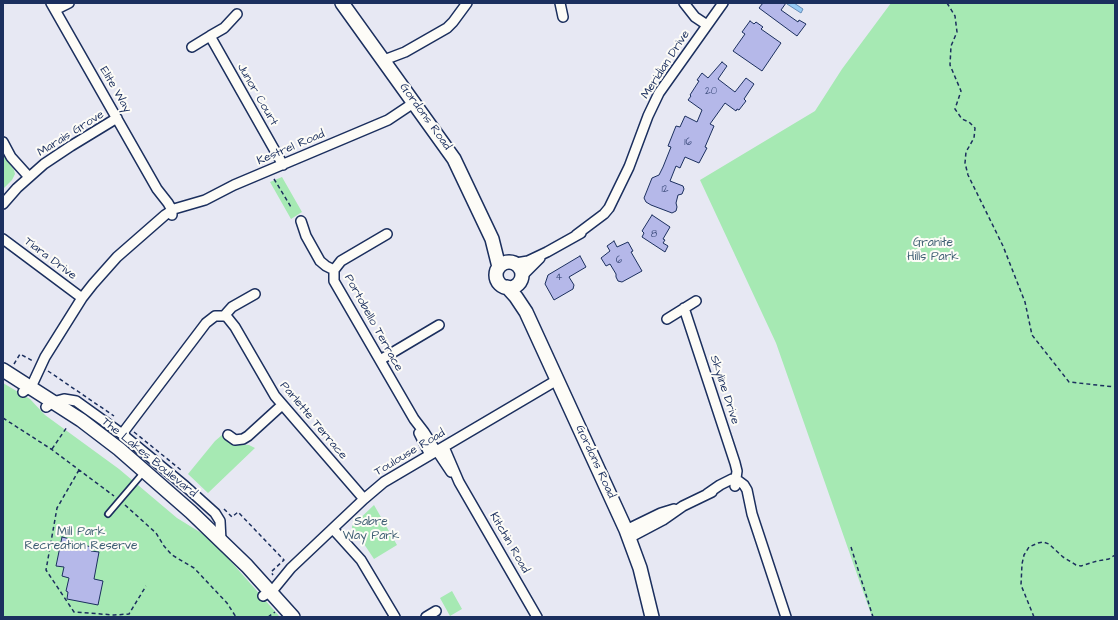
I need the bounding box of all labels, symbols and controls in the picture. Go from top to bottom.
street label: Meridian Drive [639,28,693,102]
street label: Junor Court [233,61,281,129]
street label: Elite Way [96,64,134,116]
street label: Gordons Road [396,81,454,153]
house number: 20 [705,86,717,98]
street label: Marais Grove [35,108,107,160]
street label: Kestrel Road [255,127,327,169]
house number: 16 [684,137,692,149]
house number: 12 [661,184,669,196]
house number: 8 [651,229,657,241]
street label: Tiara Drive [21,235,79,283]
park label: Granite Hills Park [907,236,959,264]
house number: 6 [616,255,622,267]
street label: Portobello Terrace [340,272,406,374]
house number: 4 [556,272,562,284]
street label: Skyline Drive [706,354,742,426]
street label: Parlette Terrace [276,379,350,463]
street label: The Lakes Boulevard [98,415,200,501]
street label: Gordons Road [572,423,618,501]
street label: Toulouse Road [372,426,448,480]
street label: Kitchin Road [486,510,532,576]
park label: Sabre Way Park [343,515,399,543]
park label: Mill Park Recreation Reserve [25,525,137,553]

